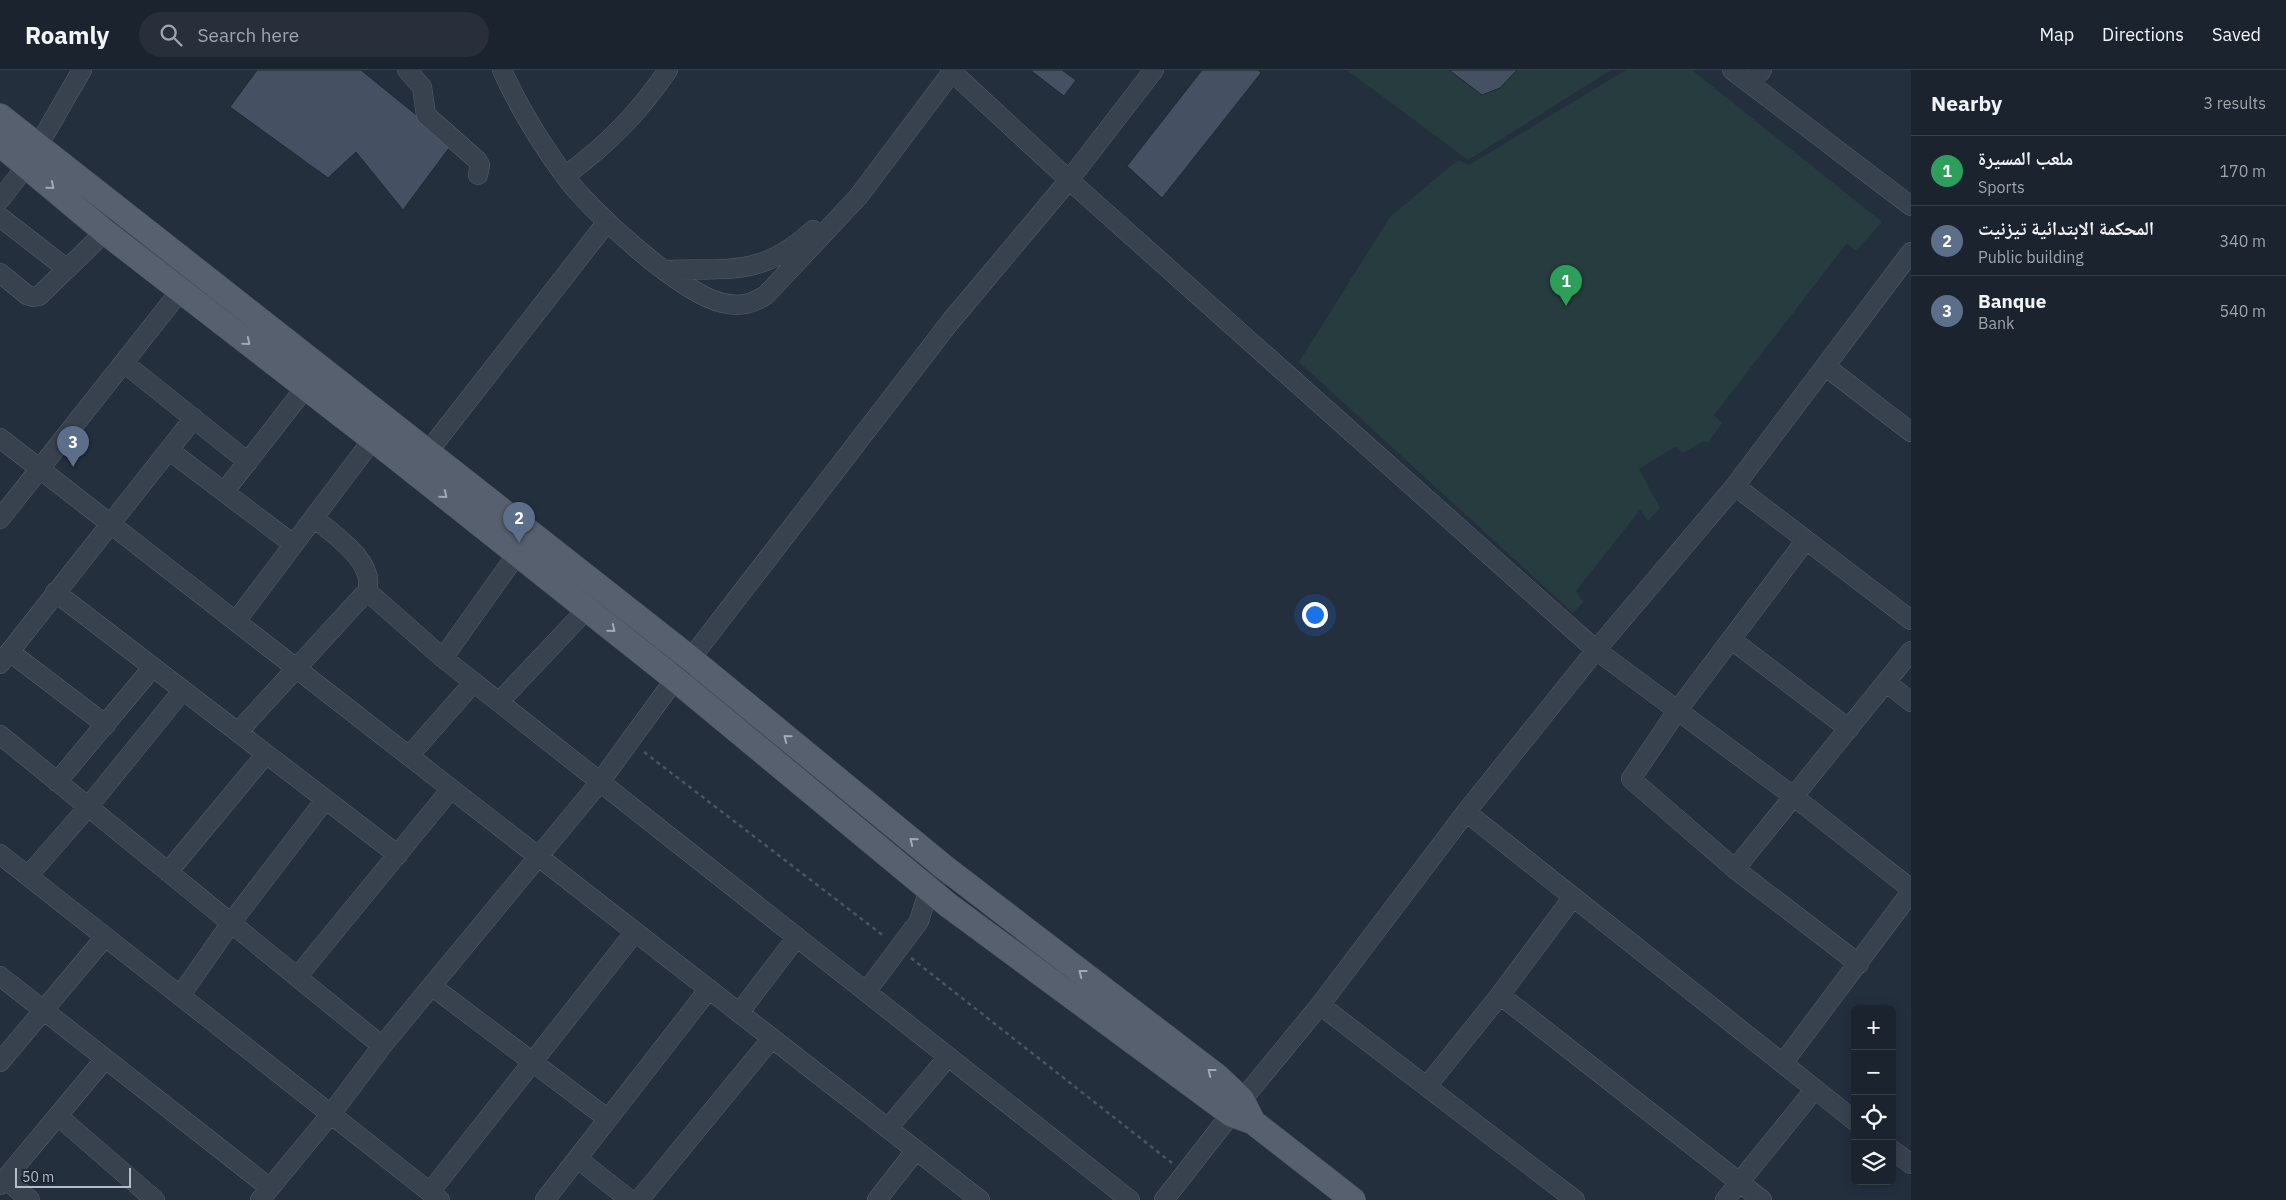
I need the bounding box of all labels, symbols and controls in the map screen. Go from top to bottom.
search box [139,12,489,57]
text: Roamly [25,19,109,51]
icon: search [157,21,185,49]
text: Search here [197,23,299,47]
text: Map [2039,23,2074,46]
text: Directions [2102,23,2184,46]
text: Saved [2212,23,2261,46]
text: Nearby [1931,89,2002,117]
text: 3 results [2203,93,2266,113]
text: ملعب المسيرة [1978,146,2073,170]
text: 1 [1942,161,1952,181]
text: 170 m [2219,161,2266,181]
text: Sports [1978,177,2025,197]
one-way arrow [45,180,54,189]
text: المحكمة الابتدائية تيزنيت [1978,216,2154,240]
text: 2 [1942,231,1952,251]
text: 340 m [2219,231,2266,251]
text: Public building [1978,247,2084,267]
pin: 1 [1550,265,1582,306]
text: Banque [1978,289,2046,313]
text: 3 [1942,301,1952,321]
text: 540 m [2219,301,2266,321]
text: Bank [1978,313,2015,333]
one-way arrow [241,336,250,344]
pin: 3 [57,426,89,467]
one-way arrow [438,490,447,498]
pin: 2 [503,502,535,543]
your location [1302,602,1328,628]
one-way arrow [606,623,616,632]
one-way arrow [784,736,793,744]
one-way arrow [909,838,918,847]
one-way arrow [1078,970,1088,979]
map controls [1851,1005,1896,1185]
button: + [1851,1005,1896,1050]
button: − [1851,1050,1896,1095]
one-way arrow [1208,1070,1217,1078]
button: locate [1851,1095,1896,1140]
button: layers [1851,1140,1896,1185]
scale bar [15,1165,131,1188]
text: 50 m [22,1168,54,1186]

